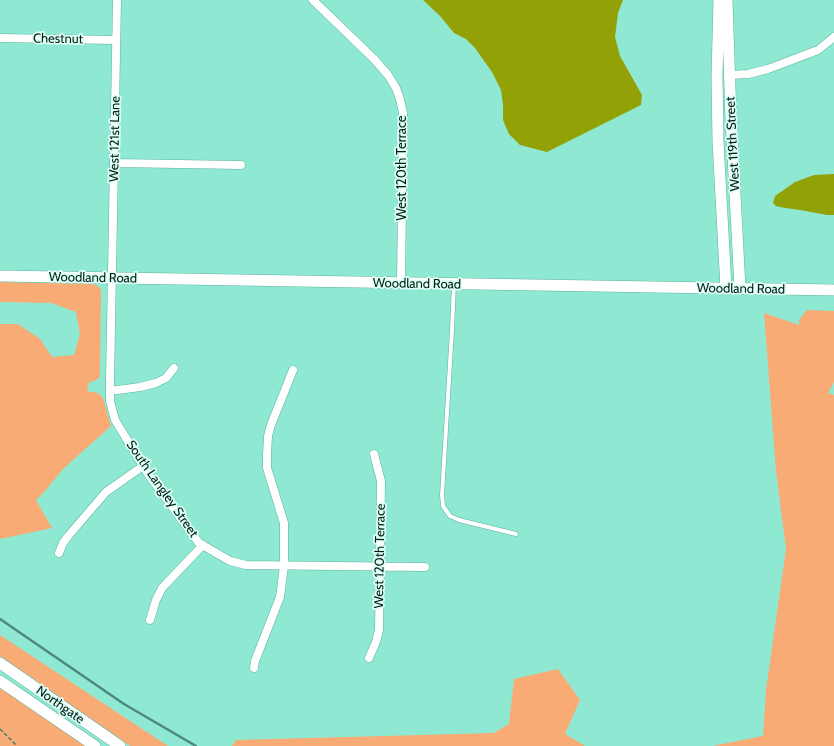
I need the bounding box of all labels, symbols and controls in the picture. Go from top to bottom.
street label: Chestnut [33,31,83,47]
street label: West 121st Lane [106,96,124,182]
street label: West 119th Street [723,96,743,192]
street label: West 120th Terrace [394,115,410,221]
street label: Woodland Road [49,269,137,287]
street label: Woodland Road [373,275,461,293]
street label: Woodland Road [697,280,785,298]
street label: South Langley Street [123,437,201,541]
street label: West 120th Terrace [371,503,389,609]
street label: Northgate [33,683,87,727]

